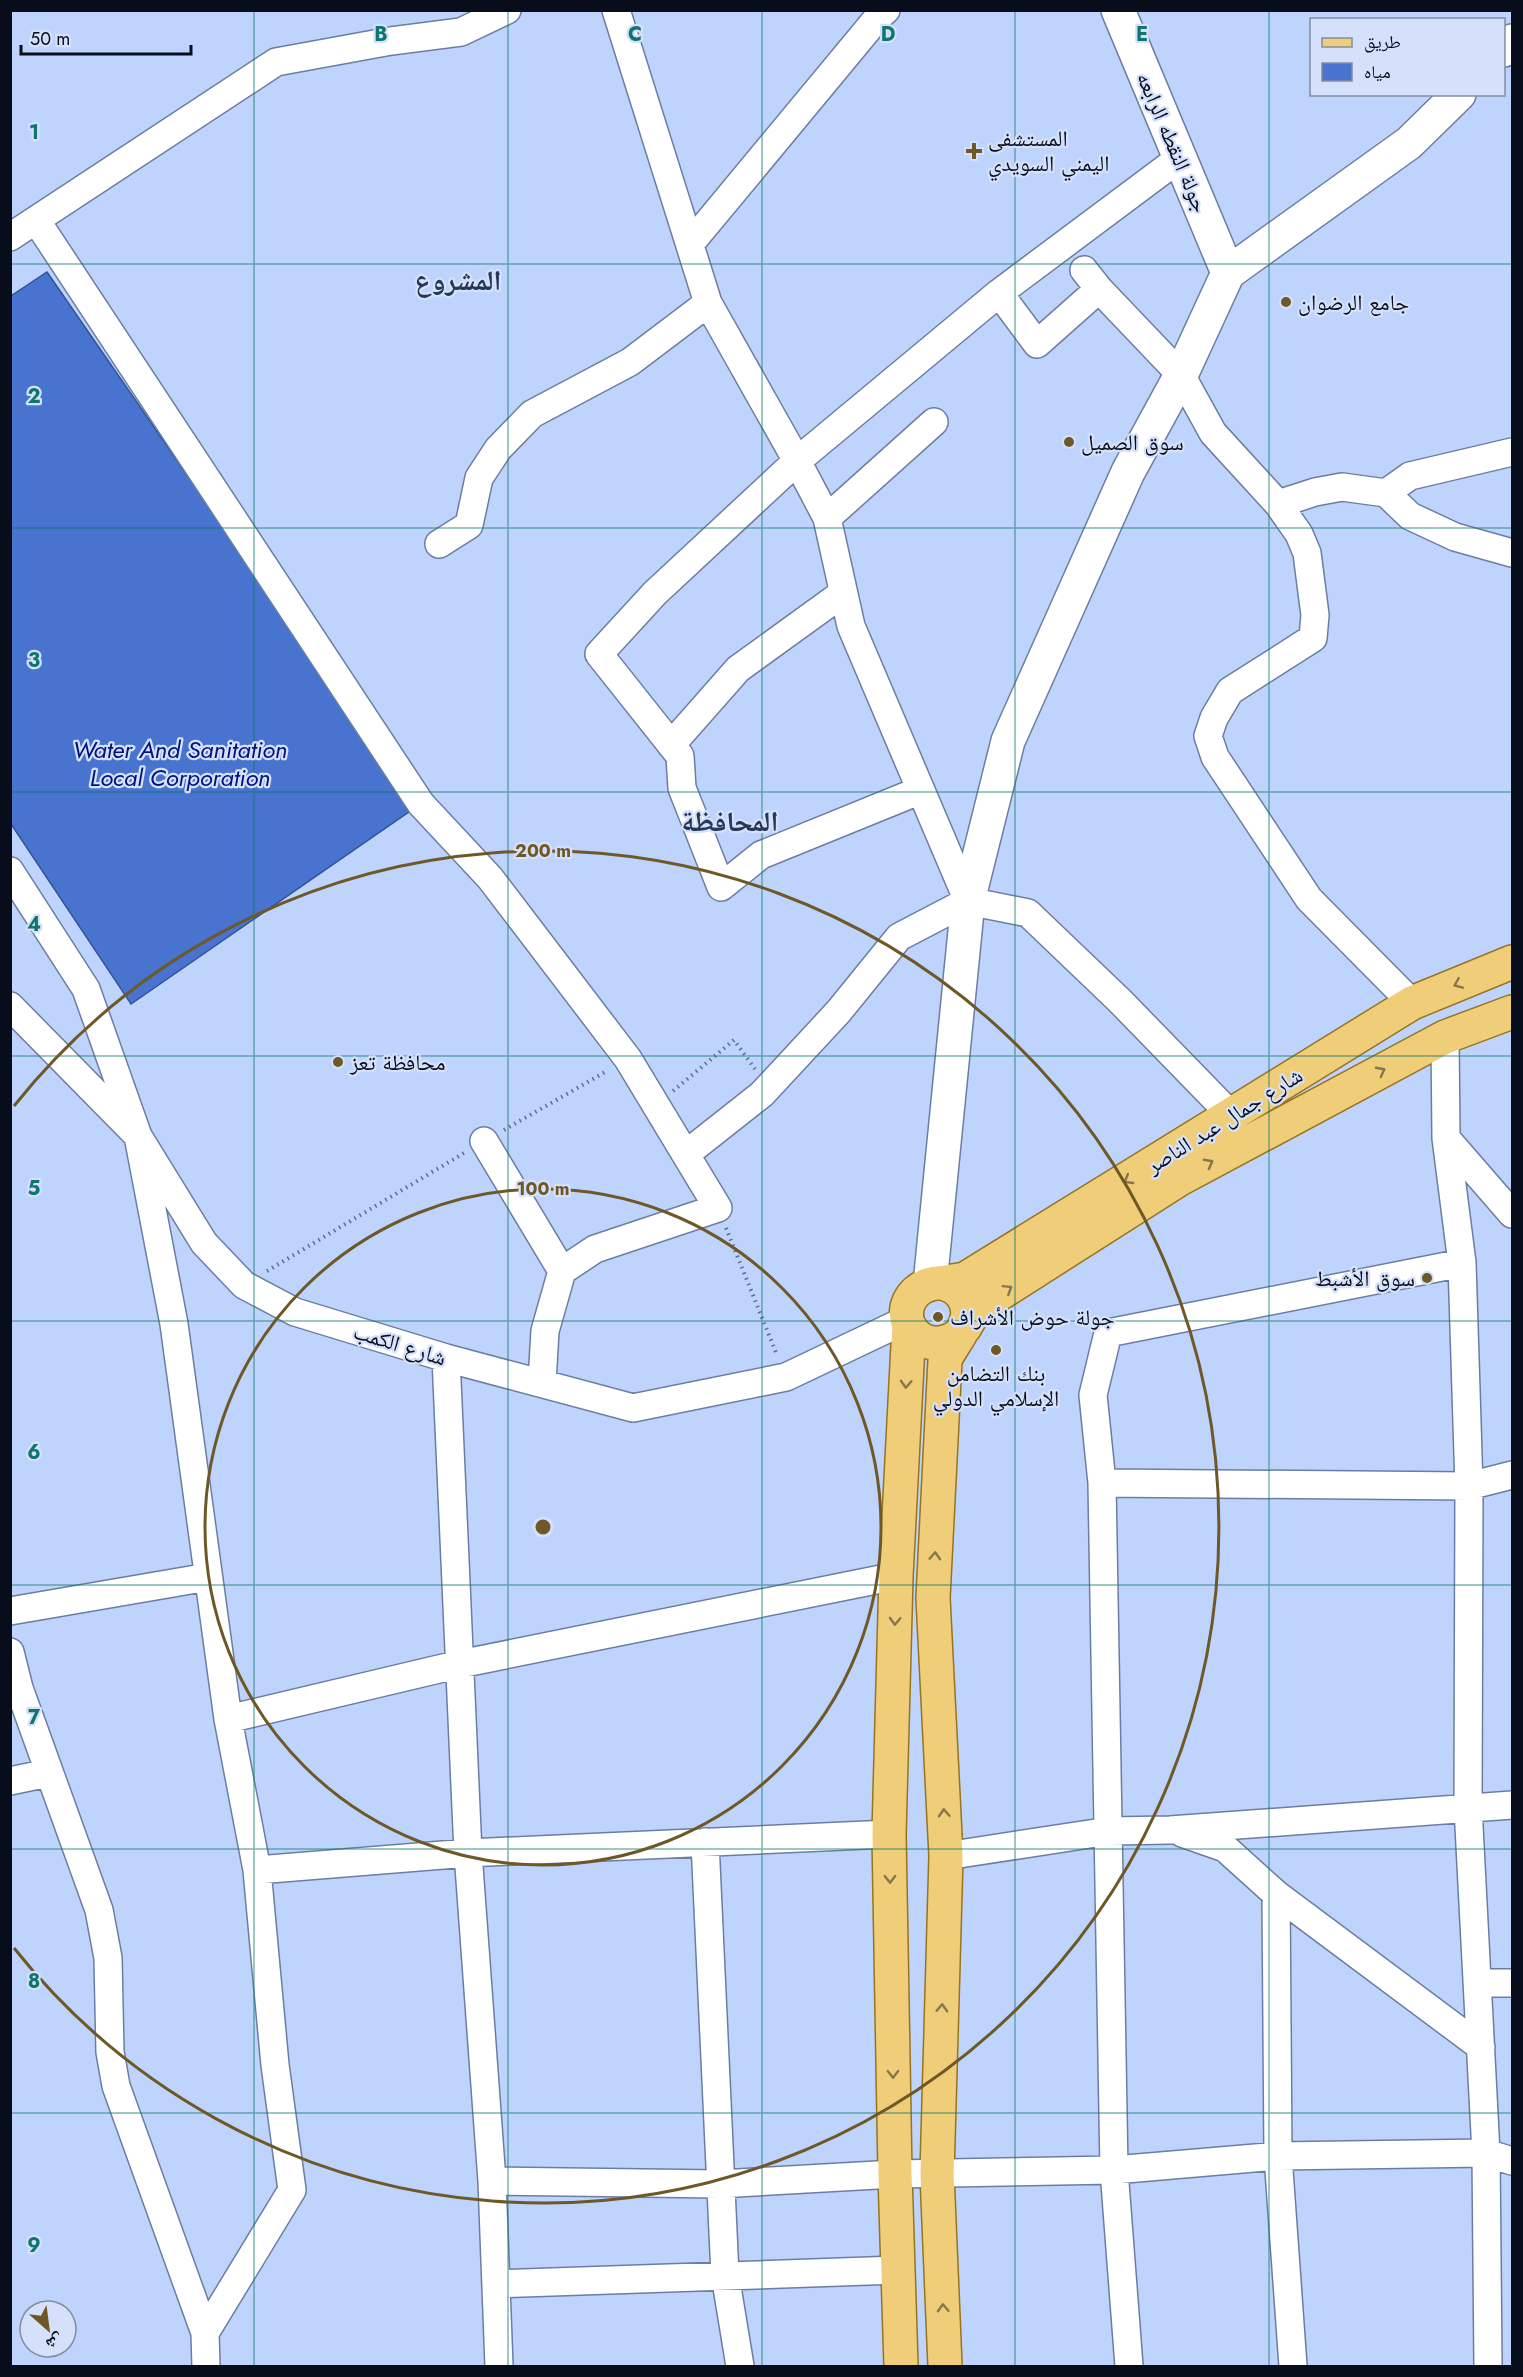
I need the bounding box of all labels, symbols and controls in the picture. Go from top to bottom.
scale bar [21,18,190,56]
legend [1310,18,1505,96]
text: B [374,20,388,49]
text: C [628,20,642,49]
text: D [881,20,895,49]
text: E [1136,20,1148,49]
text: 50 m [30,26,70,52]
text: طريق [1364,29,1401,55]
text: مياه [1364,59,1391,85]
street label: جولة النقطه الرابعه [1129,67,1217,217]
text: 1 [29,118,39,147]
place label: المستشفى اليمني السويدي [988,122,1109,181]
marker: المستشفى اليمني السويدي [965,142,983,160]
district label: المشروع [415,260,502,301]
place label: جامع الرضوان [1298,286,1409,318]
marker: جامع الرضوان [1279,295,1293,309]
text: 2 [27,382,41,411]
place label: سوق الصميل [1081,426,1184,458]
marker: سوق الصميل [1062,435,1076,449]
text: 3 [28,646,40,675]
water label: Water And Sanitation Local Corporation [73,732,287,795]
district label: المحافظة [682,801,778,842]
text: 200 m [515,838,571,864]
text: 4 [27,910,41,939]
one-way arrow [1453,977,1464,989]
place label: محافظة تعز [349,1046,445,1078]
marker: محافظة تعز [331,1055,345,1069]
street label: شارع جمال عبد الناصر [1139,1059,1309,1182]
one-way arrow [1375,1067,1385,1078]
one-way arrow [1203,1159,1213,1170]
one-way arrow [1124,1172,1134,1184]
text: 5 [28,1174,41,1203]
text: 100 m [516,1176,570,1202]
place label: سوق الأشبط [1315,1262,1415,1294]
marker: سوق الأشبط [1420,1271,1434,1285]
one-way arrow [1002,1284,1012,1296]
place label: جولة حوض الأشراف [950,1301,1114,1333]
marker: جولة حوض الأشراف [931,1310,945,1324]
street label: شارع الكمب [350,1315,450,1373]
marker: بنك التضامن الإسلامي الدولي [989,1343,1003,1357]
place label: بنك التضامن الإسلامي الدولي [933,1357,1059,1416]
one-way arrow [900,1380,913,1389]
text: 6 [27,1438,41,1467]
centre of rings [533,1517,553,1537]
one-way arrow [929,1551,942,1560]
one-way arrow [889,1616,901,1625]
text: 7 [28,1703,41,1732]
one-way arrow [937,1809,950,1818]
one-way arrow [883,1874,896,1883]
text: 8 [28,1967,40,1996]
one-way arrow [935,2004,948,2013]
one-way arrow [887,2069,899,2078]
text: 9 [27,2231,41,2260]
north arrow [18,2299,78,2359]
one-way arrow [936,2304,949,2313]
text: ش [42,2328,68,2356]

